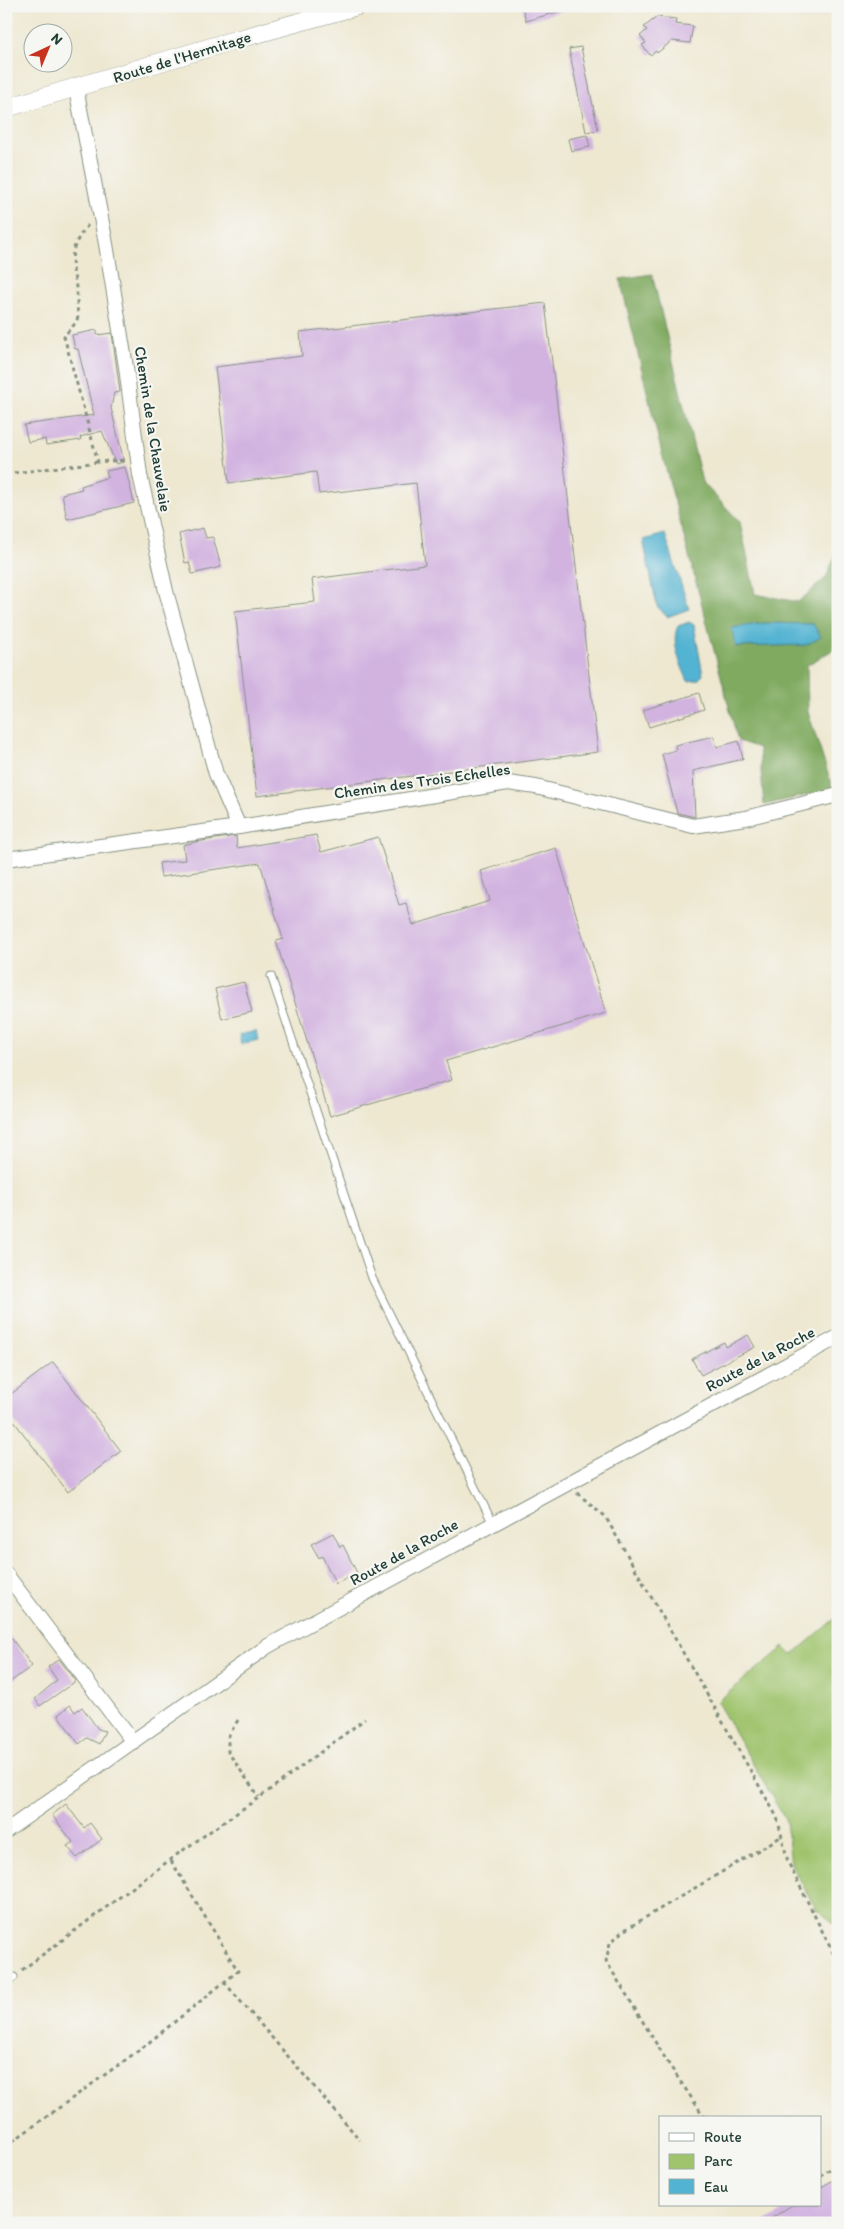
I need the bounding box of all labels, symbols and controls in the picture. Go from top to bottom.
north arrow [22,22,72,72]
street label: Route de l'Hermitage [111,27,253,87]
text: N [47,30,66,48]
street label: Chemin de la Chauvelaie [131,345,175,513]
street label: Chemin des Trois Echelles [333,759,511,803]
street label: Route de la Roche [702,1322,818,1396]
street label: Route de la Roche [347,1514,461,1590]
legend [659,2116,822,2206]
text: Route [704,2128,742,2146]
text: Parc [704,2152,733,2170]
text: Eau [704,2178,728,2196]

